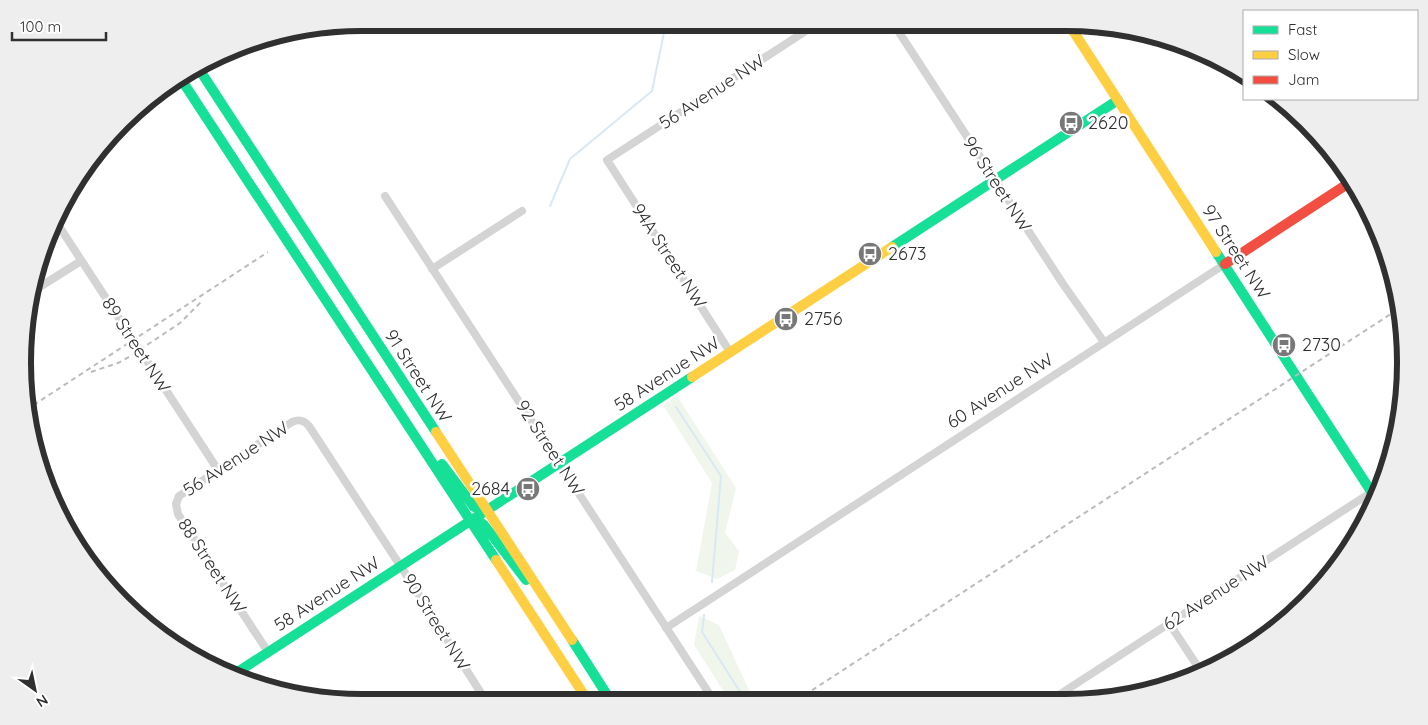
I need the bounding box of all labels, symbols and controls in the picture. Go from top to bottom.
scale bar [12,10,106,42]
legend [1243,10,1418,100]
text: 100 m [20,17,61,36]
text: Fast [1288,20,1317,39]
text: Slow [1288,45,1320,64]
street label: 56 Avenue NW [655,49,769,134]
text: Jam [1288,70,1319,89]
bus stop icon: 2620 [1058,110,1084,136]
place label: 2620 [1088,111,1128,134]
street label: 96 Street NW [958,132,1037,236]
street label: 94A Street NW [627,199,712,313]
street label: 97 Street NW [1197,200,1276,303]
bus stop icon: 2673 [857,241,883,267]
place label: 2673 [888,242,926,265]
street label: 89 Street NW [97,293,176,397]
bus stop icon: 2756 [773,306,799,332]
place label: 2756 [804,307,843,330]
street label: 91 Street NW [380,325,457,427]
street label: 58 Avenue NW [610,331,724,416]
bus stop icon: 2730 [1271,332,1297,358]
place label: 2730 [1302,333,1341,356]
street label: 60 Avenue NW [942,348,1057,434]
street label: 92 Street NW [511,396,590,500]
street label: 56 Avenue NW [179,416,293,501]
bus stop icon: 2684 [515,476,541,502]
place label: 2684 [471,477,510,500]
street label: 88 Street NW [173,514,252,618]
street label: 62 Avenue NW [1158,550,1273,635]
street label: 58 Avenue NW [270,551,384,636]
street label: 90 Street NW [397,569,475,675]
north arrow [10,665,60,715]
text: N [33,691,51,711]

